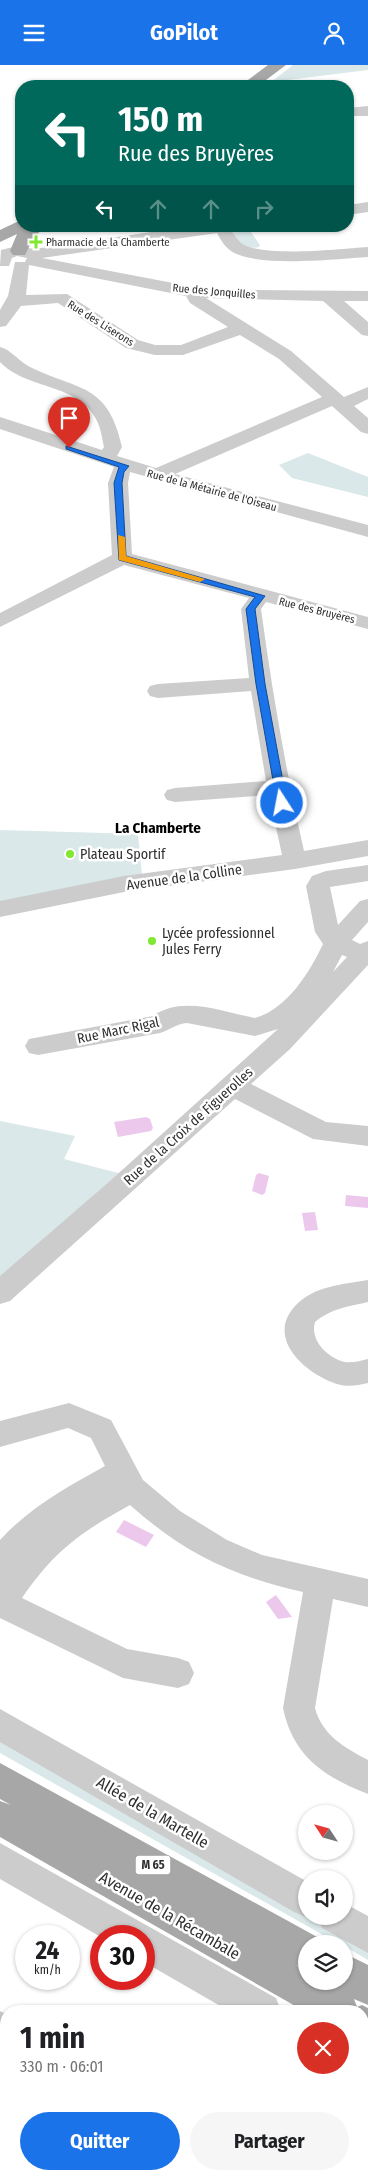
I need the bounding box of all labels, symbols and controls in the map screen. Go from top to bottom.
icon: menu [20,19,48,47]
text: GoPilot [150,19,218,46]
icon: person [320,19,348,47]
text: 150 m [118,98,203,140]
icon: left [35,100,100,165]
text: Rue des Bruyères [118,140,274,167]
icon: left [91,195,119,223]
icon: ahead [144,195,172,223]
icon: ahead [197,195,225,223]
icon: right [250,195,278,223]
marker: Pharmacie de la Chamberte [30,236,42,248]
place label: Pharmacie de la Chamberte [46,236,170,249]
street label: Rue des Jonquilles [172,281,256,302]
street label: Rue des Liserons [65,298,137,349]
pin [48,397,90,448]
icon: arrive [55,404,83,432]
street label: Rue de la Métairie de l'Oiseau [146,467,278,514]
street label: Rue des Bruyères [277,595,357,626]
position arrow [255,776,307,828]
district label: La Chamberte [115,819,201,837]
place label: Plateau Sportif [80,846,167,863]
marker: Plateau Sportif [64,848,76,860]
street label: Avenue de la Colline [125,861,243,894]
place label: Lycée professionnel Jules Ferry [162,925,275,958]
marker: Lycée professionnel Jules Ferry [146,935,158,947]
street label: Rue Marc Rigal [75,1013,161,1047]
street label: Rue de la Croix de Figuerolles [120,1064,256,1189]
street label: Allée de la Martelle [93,1773,212,1852]
north arrow [298,1805,352,1860]
map controls [298,1805,353,1990]
road number: M 65 [136,1855,170,1875]
street label: Avenue de la Récambale [96,1867,243,1963]
button: sound [298,1870,353,1925]
speed limit sign: 30 [90,1925,155,1990]
button: layers [298,1935,353,1990]
text: 24 [36,1936,59,1966]
text: km/h [34,1963,61,1977]
text: 1 min [20,2020,85,2056]
button: close [297,2022,349,2074]
text: 330 m · 06:01 [20,2057,104,2076]
button: Quitter [20,2112,180,2170]
button: Partager [190,2112,349,2170]

